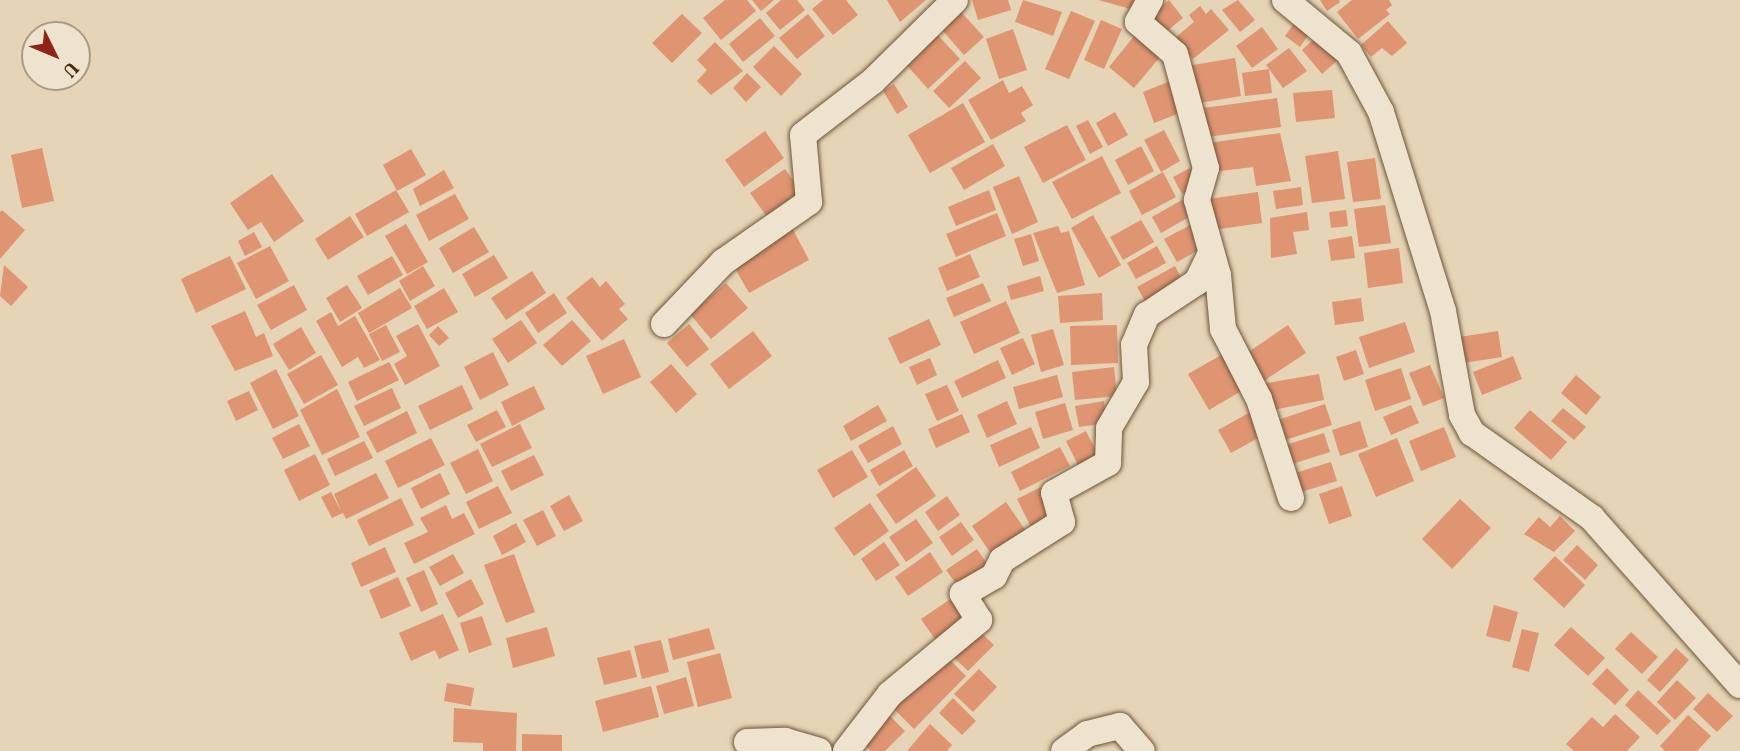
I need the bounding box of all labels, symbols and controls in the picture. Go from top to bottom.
north arrow [21,21,91,91]
text: U [56,55,84,83]

